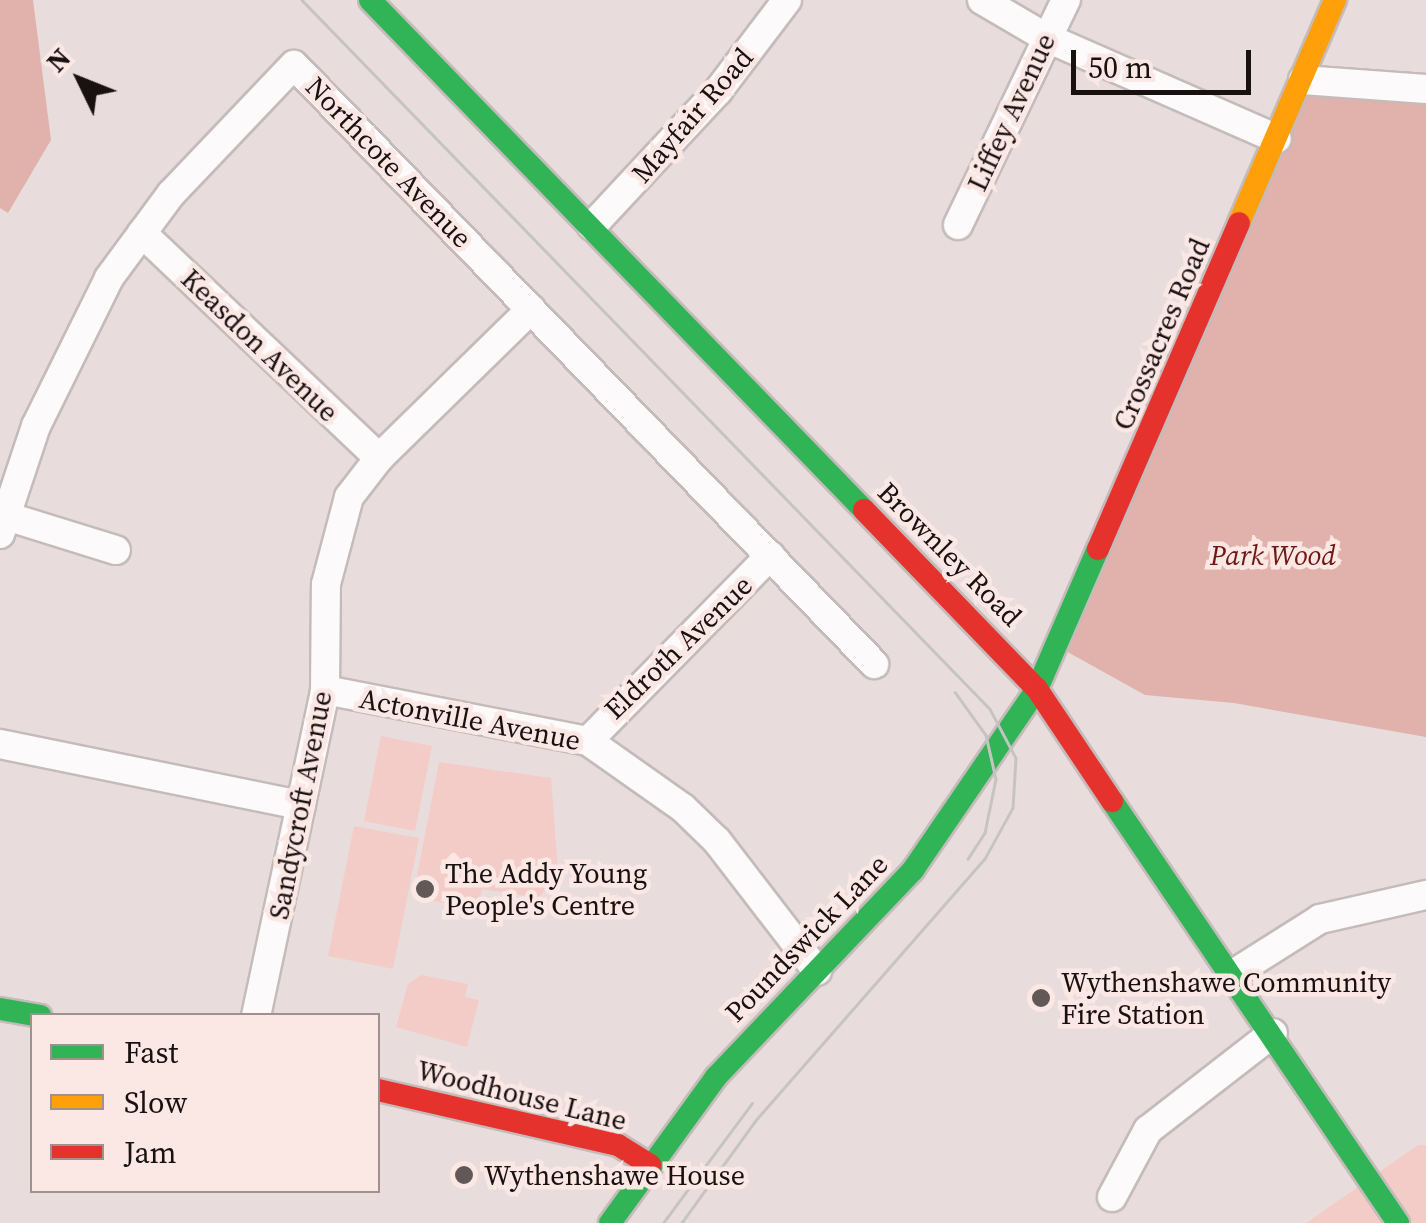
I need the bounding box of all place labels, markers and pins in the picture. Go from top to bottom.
place label: The Addy Young People's Centre [445,856,648,922]
marker: The Addy Young People's Centre [414,878,436,900]
place label: Wythenshawe Community Fire Station [1061,965,1391,1031]
marker: Wythenshawe Community Fire Station [1030,987,1052,1009]
place label: Wythenshawe House [484,1158,745,1192]
marker: Wythenshawe House [453,1164,475,1186]

